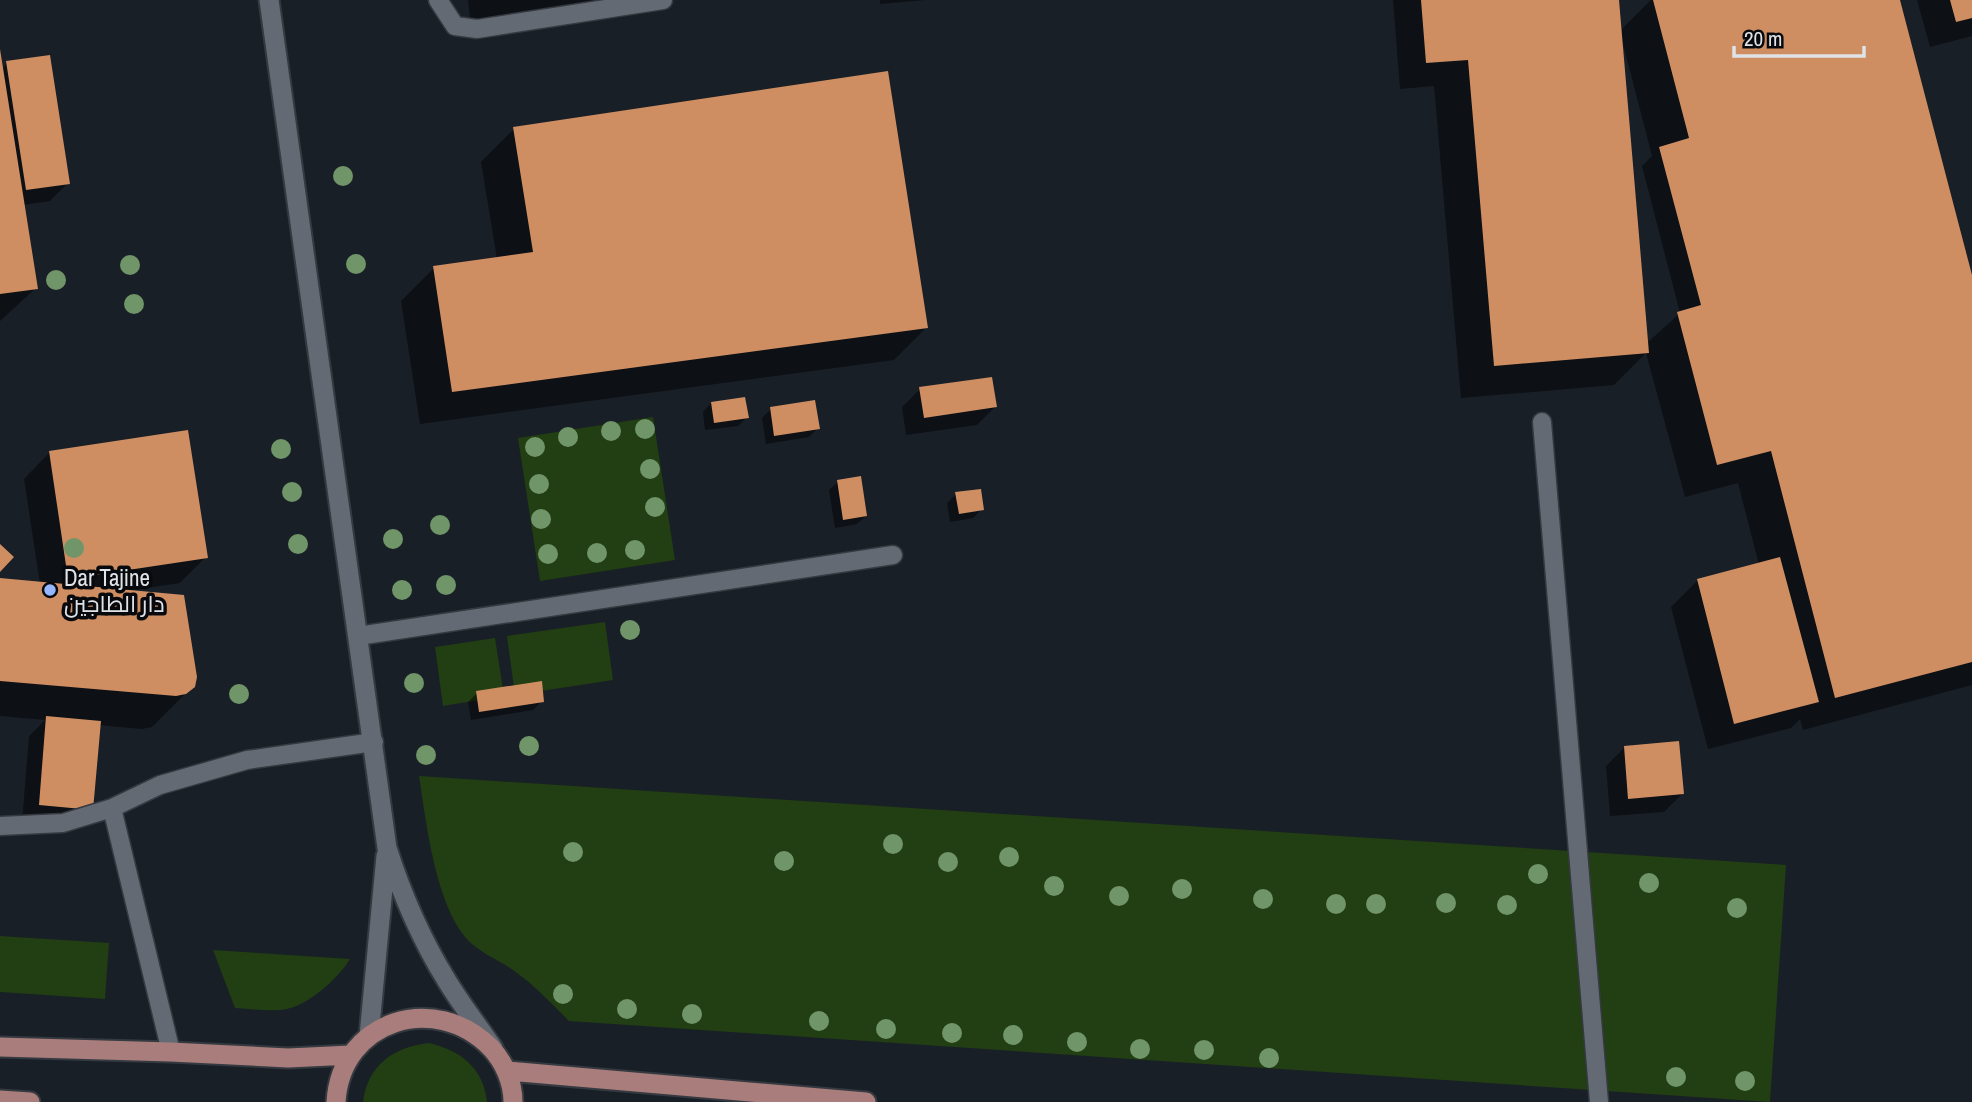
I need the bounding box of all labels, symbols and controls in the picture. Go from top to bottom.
scale bar [1734,14,1864,58]
text: 20 m [1744,24,1782,53]
place label: Dar Tajine دار الطاجين [64,562,165,619]
marker: Dar Tajine دار الطاجين [42,582,58,598]

